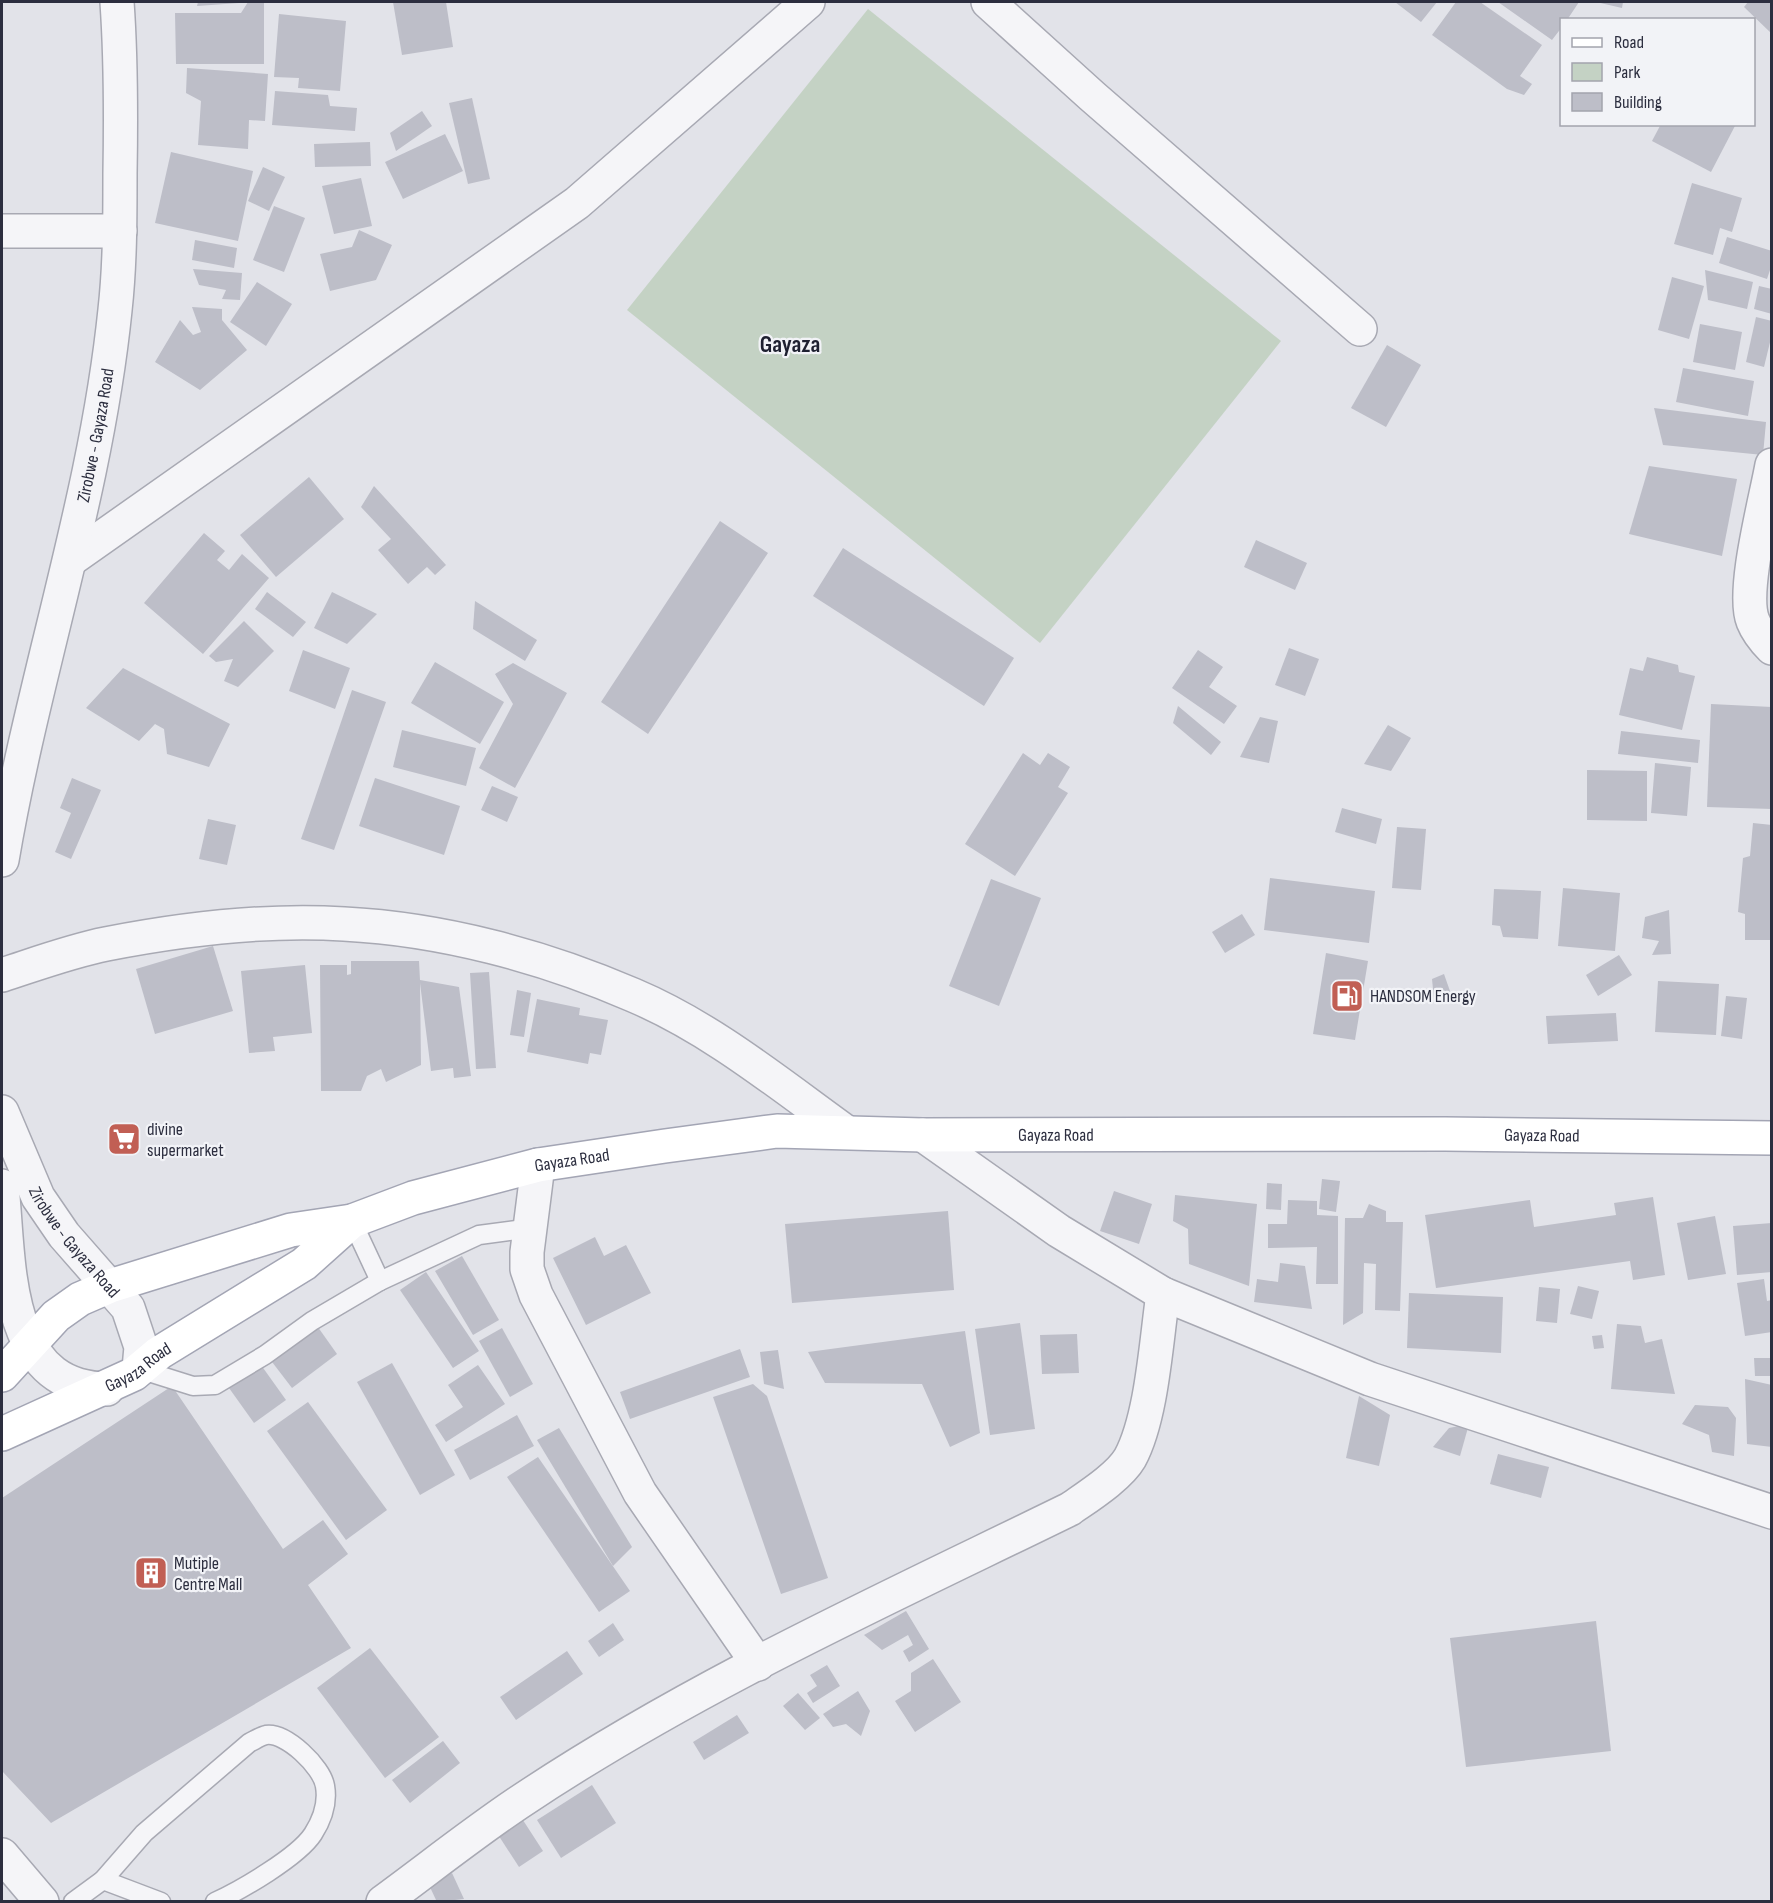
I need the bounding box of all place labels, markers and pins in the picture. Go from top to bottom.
fuel station icon: HANDSOM Energy [1329,978,1365,1014]
place label: HANDSOM Energy [1370,986,1476,1007]
place label: divine supermarket [147,1119,224,1161]
supermarket icon: divine supermarket [106,1121,142,1157]
place label: Mutiple Centre Mall [174,1553,242,1595]
building icon: Mutiple Centre Mall [133,1555,169,1591]

